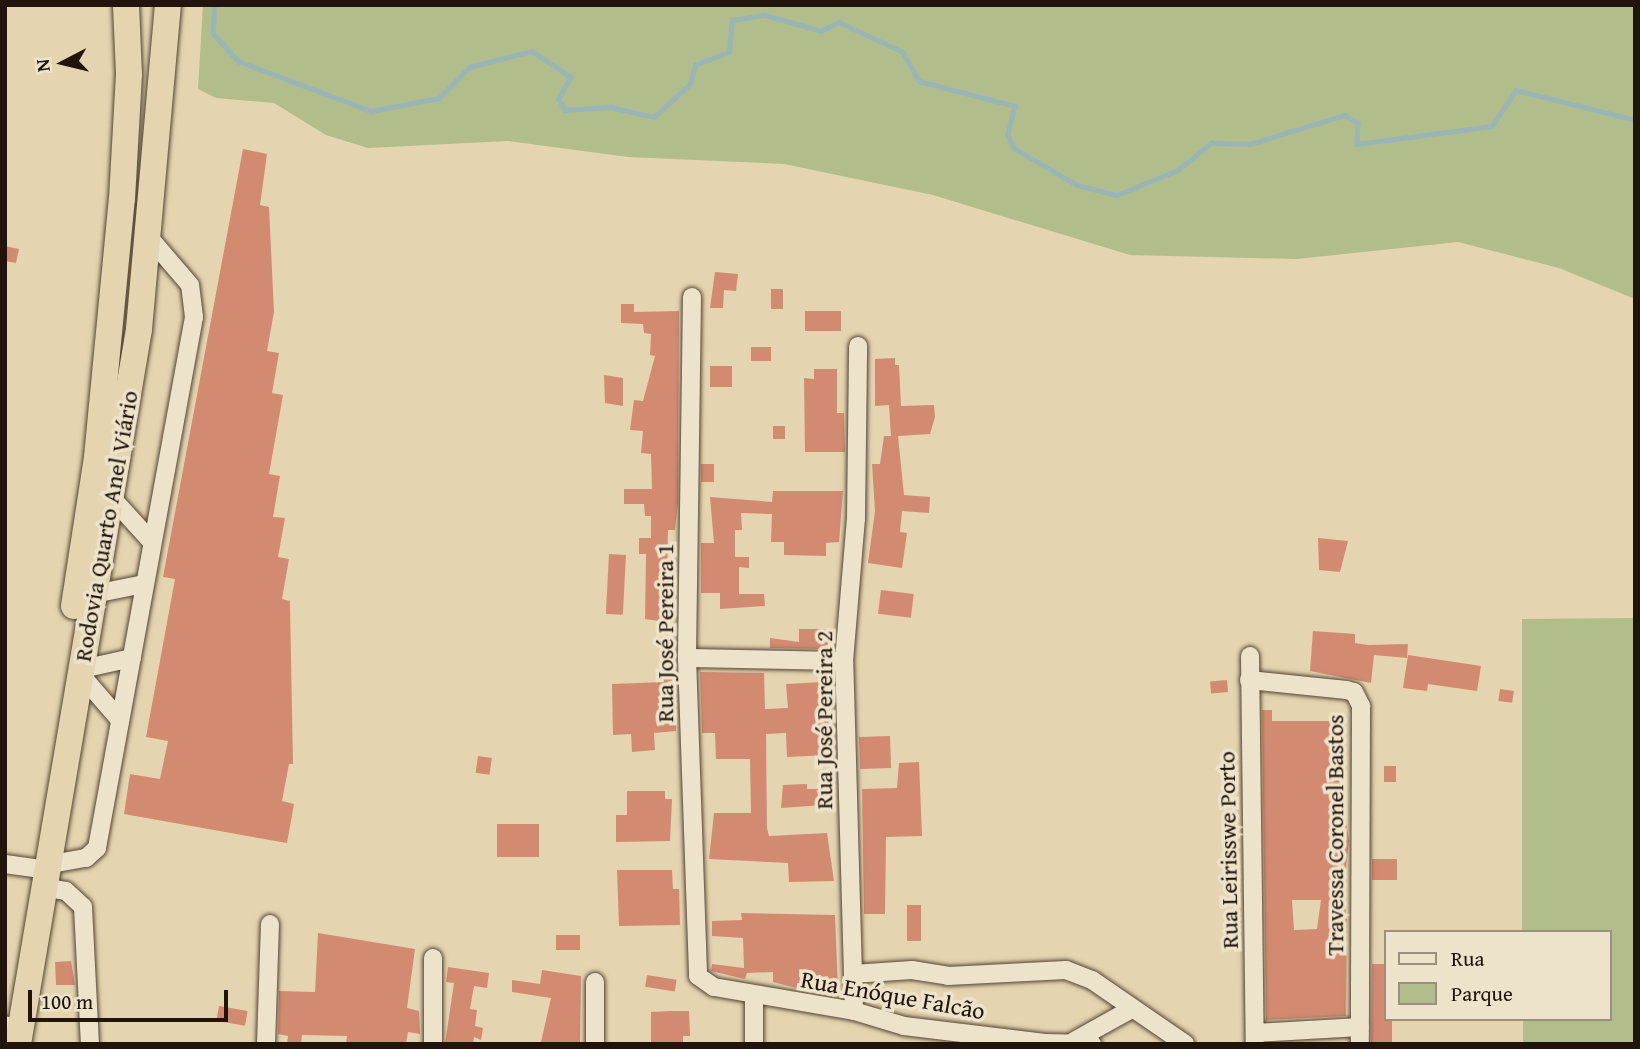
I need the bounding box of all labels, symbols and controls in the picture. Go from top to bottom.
north arrow [28,28,98,98]
text: N [27,58,57,74]
street label: Rodovia Quarto Anel Viário [68,388,144,664]
street label: Rua José Pereira 1 [651,544,679,722]
street label: Rua José Pereira 2 [810,631,838,809]
street label: Travessa Coronel Bastos [1321,715,1349,955]
street label: Rua Leirisswe Porto [1212,751,1244,949]
legend [1384,930,1612,1021]
text: Rua [1451,943,1484,974]
street label: Rua Enóque Falcão [799,965,987,1025]
scale bar [32,976,231,1020]
text: Parque [1451,978,1513,1009]
text: 100 m [41,986,93,1017]

